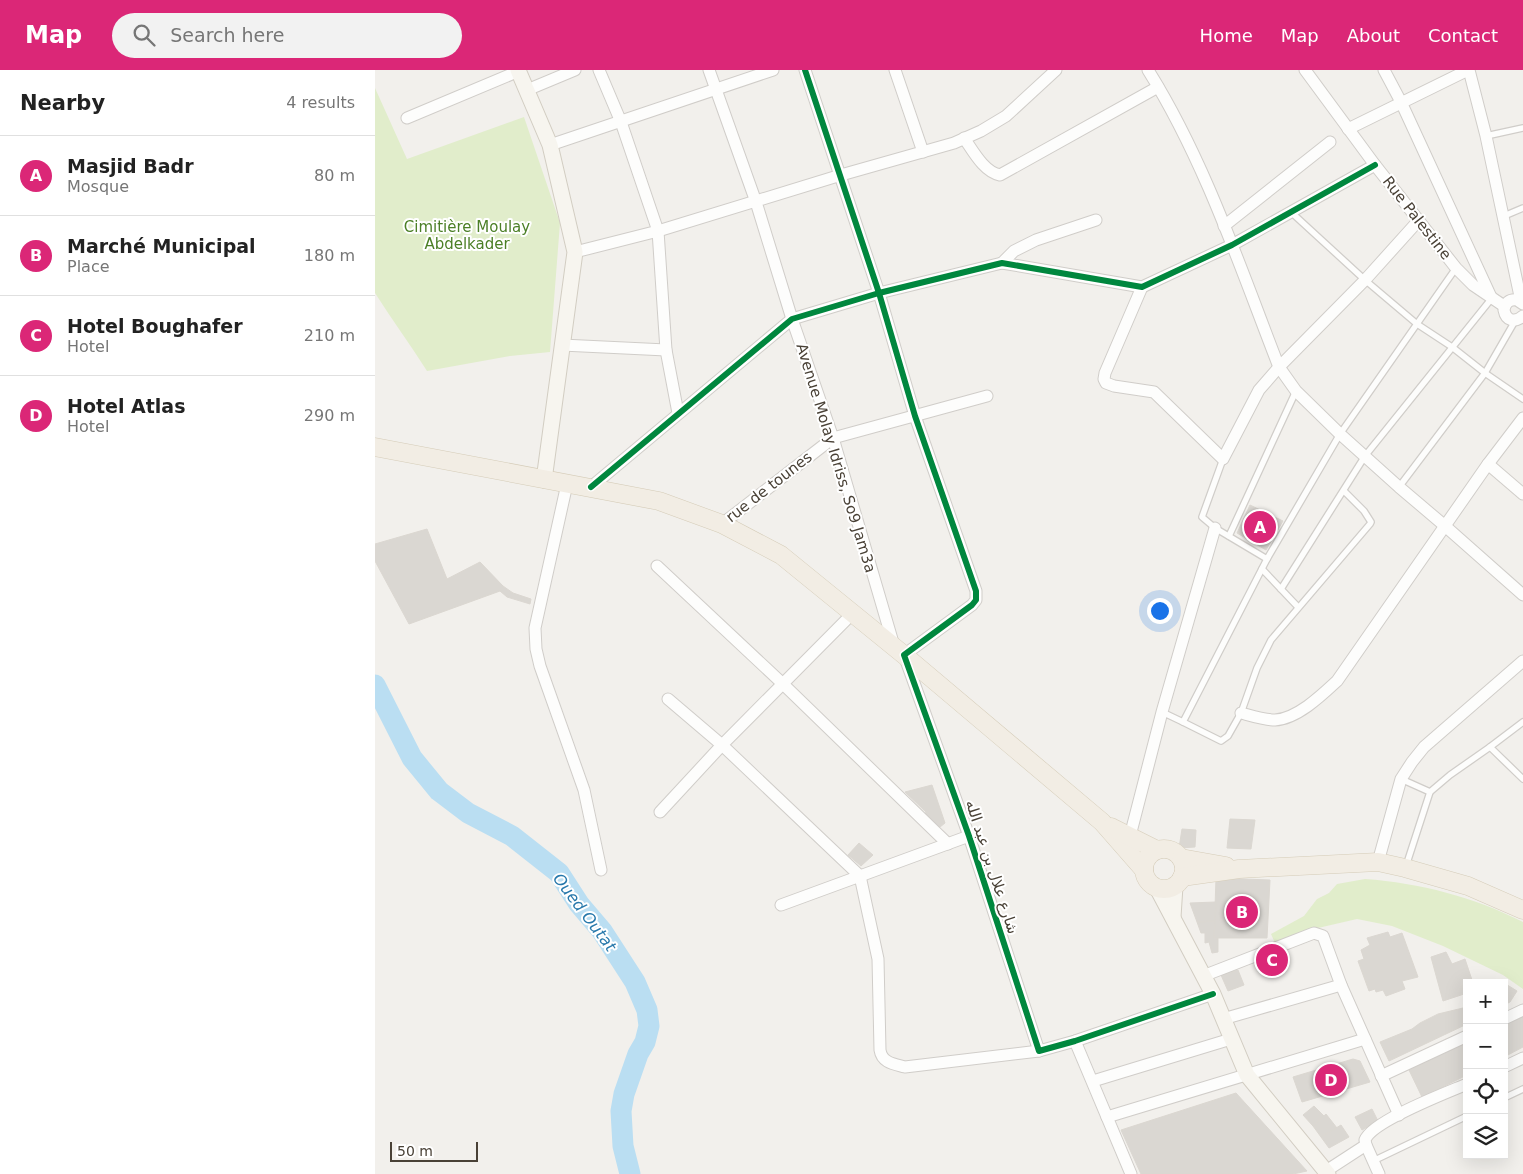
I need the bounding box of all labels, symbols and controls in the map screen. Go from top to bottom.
search box [112,13,462,58]
text: Map [25,21,82,49]
icon: search [130,21,158,49]
text: Search here [170,24,284,46]
text: Home [1200,25,1253,46]
text: Map [1281,25,1319,46]
text: About [1347,25,1400,46]
text: Contact [1428,25,1498,46]
text: Nearby [20,91,105,115]
text: 4 results [286,93,355,112]
text: Masjid Badr [67,155,194,177]
text: A [30,166,42,185]
text: 80 m [314,166,355,185]
street label: Rue Palestine [1379,173,1455,263]
text: Mosque [67,177,129,196]
park label: Cimitière Moulay Abdelkader [404,218,530,253]
text: Marché Municipal [67,235,256,257]
text: B [30,246,42,265]
text: 180 m [304,246,355,265]
text: Place [67,257,110,276]
text: Hotel Boughafer [67,315,243,337]
text: C [30,326,42,345]
text: 210 m [304,326,355,345]
text: Hotel [67,337,109,356]
street label: Avenue Molay Idriss, So9 Jam3a [792,341,880,575]
text: Hotel Atlas [67,395,185,417]
text: D [29,406,43,425]
text: 290 m [304,406,355,425]
text: Hotel [67,417,109,436]
street label: rue de tounes [722,448,816,526]
pin: A [1244,508,1276,546]
your location [1147,598,1173,624]
street label: شارع علال بن عبد الله [962,798,1022,936]
water label: Oued Outat [549,869,621,956]
pin: B [1226,893,1258,931]
pin: C [1256,941,1288,979]
map controls [1463,979,1508,1159]
button: + [1463,979,1508,1024]
button: − [1463,1024,1508,1069]
pin: D [1315,1061,1347,1099]
button: locate [1463,1069,1508,1114]
button: layers [1463,1114,1508,1159]
scale bar [390,1139,477,1162]
text: 50 m [397,1143,433,1159]

